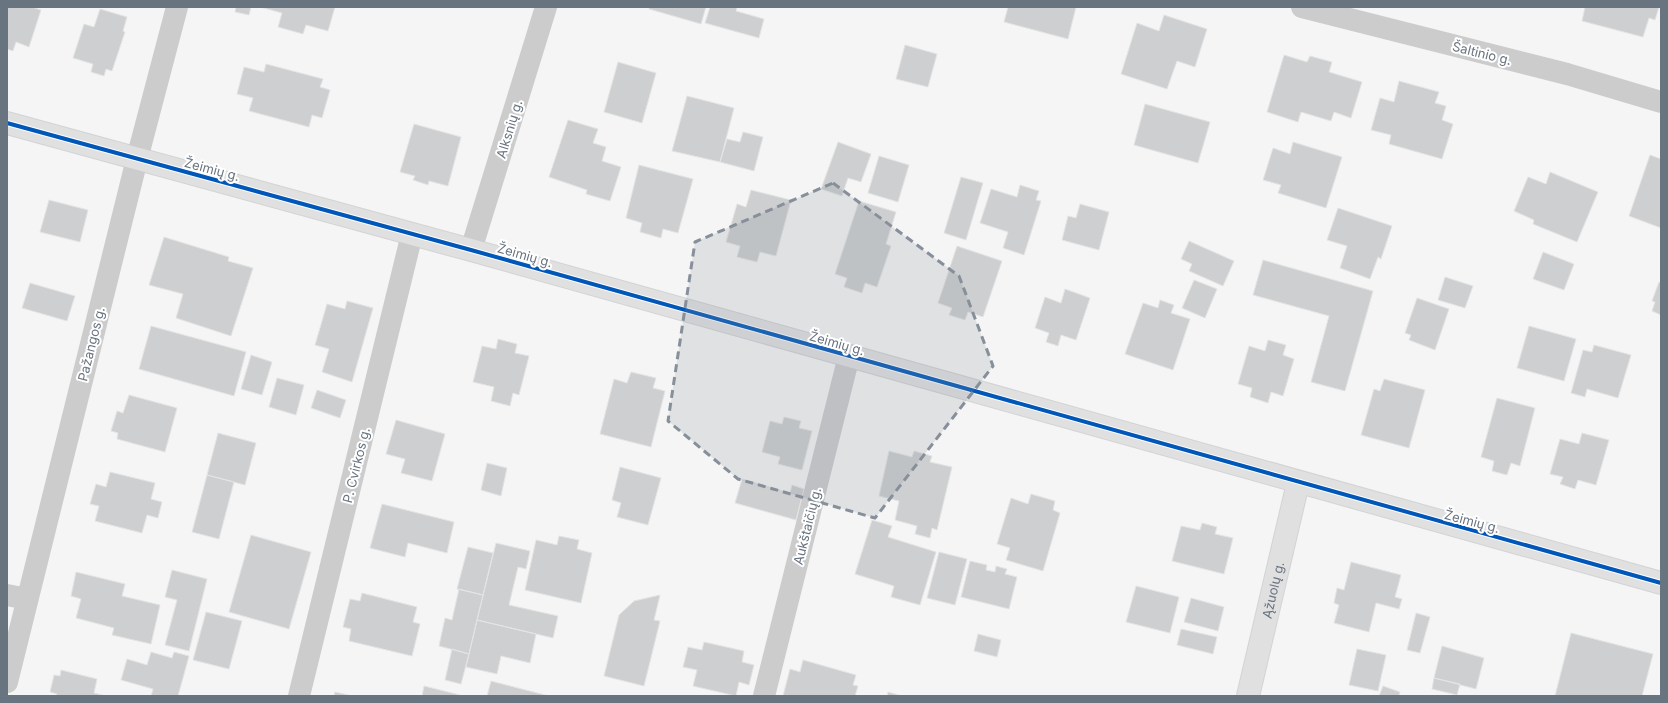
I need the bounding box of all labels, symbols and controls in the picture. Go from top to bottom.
street label: Šaltinio g. [1451,38,1513,68]
street label: Alksnių g. [493,98,525,160]
street label: Žeimių g. [183,154,241,184]
street label: Žeimių g. [496,240,554,270]
street label: Pažangos g. [74,305,108,383]
street label: Žeimių g. [808,328,866,358]
street label: P. Cvirkos g. [339,426,373,504]
street label: Aukštaičių g. [790,486,824,566]
street label: Žeimių g. [1443,506,1501,536]
street label: Ąžuolų g. [1259,560,1287,620]

